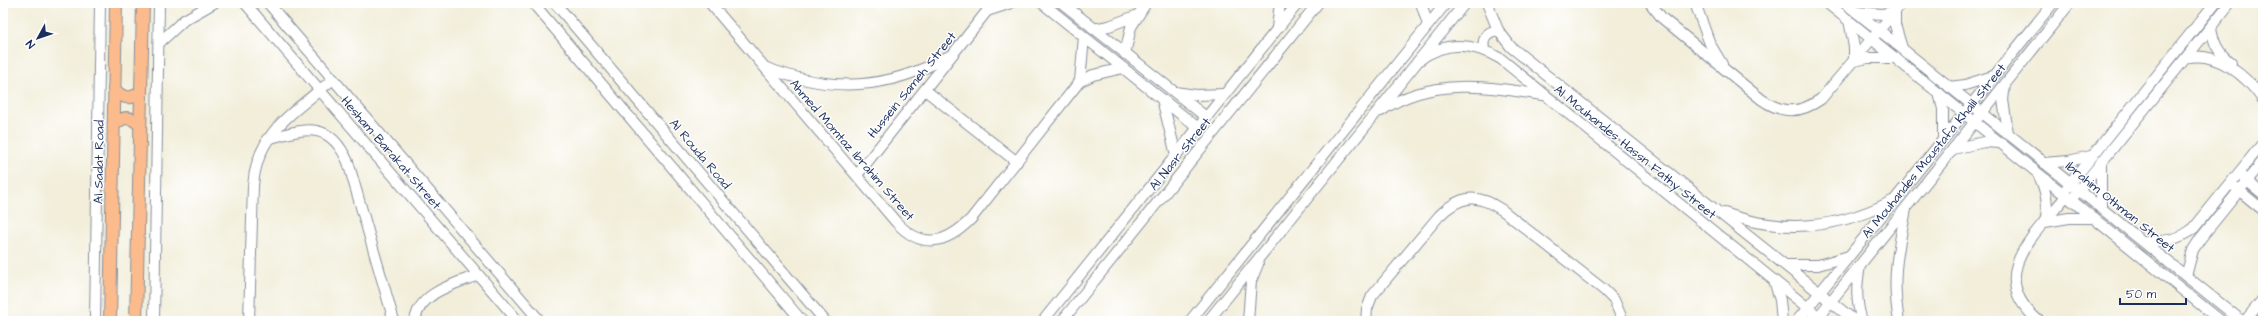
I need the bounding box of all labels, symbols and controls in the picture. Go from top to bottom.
north arrow [18,18,58,58]
street label: Hussein Sameh Street [863,27,961,142]
text: N [23,37,39,52]
street label: Al Mouhandes Moustafa Khalil Street [1858,59,2011,242]
street label: Ahmed Momtaz Ibrahim Street [785,75,919,225]
street label: Al Mouhandes Hassn Fathy Street [1549,81,1721,224]
street label: Hesham Barakat Street [337,93,446,214]
street label: Al Nasr Street [1145,113,1216,194]
street label: Al Rouda Road [665,115,735,193]
street label: Al Sadat Road [89,119,109,204]
street label: Ibrahim Othman Street [2062,157,2179,257]
scale bar [2120,280,2186,306]
text: 50 m [2126,286,2157,303]

